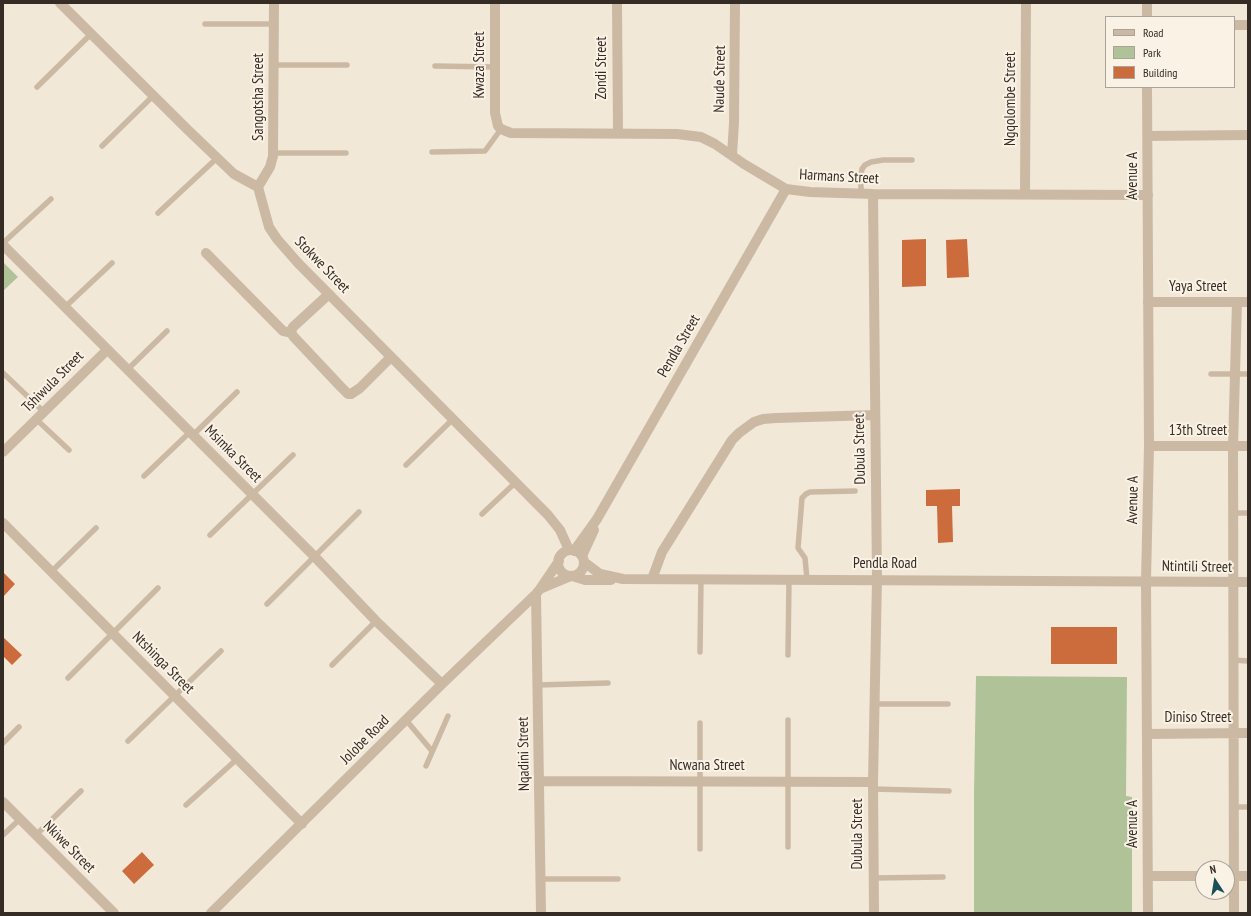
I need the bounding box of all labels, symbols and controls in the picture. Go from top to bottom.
legend [1105,16,1235,88]
text: Road [1143,25,1163,40]
street label: Kwaza Street [471,31,489,99]
street label: Zondi Street [593,36,611,100]
street label: Naude Street [710,45,730,113]
text: Park [1143,45,1161,60]
street label: Ngqolombe Street [1002,52,1020,146]
street label: Sangotsha Street [250,53,268,141]
text: Building [1143,65,1178,80]
street label: Avenue A [1124,152,1142,200]
street label: Harmans Street [799,166,879,188]
street label: Stokwe Street [291,233,353,297]
street label: Yaya Street [1169,278,1227,296]
street label: Pendla Street [654,311,704,381]
street label: Tshiwula Street [19,348,87,416]
street label: Dubula Street [850,413,870,485]
street label: Msimka Street [201,422,265,486]
street label: 13th Street [1169,422,1227,440]
street label: Avenue A [1124,476,1142,524]
street label: Pendla Road [853,555,917,573]
street label: Ntintili Street [1162,557,1232,577]
street label: Ntshinga Street [128,628,198,698]
street label: Diniso Street [1165,709,1231,727]
street label: Jolobe Road [337,712,393,768]
street label: Nqadini Street [514,717,534,791]
street label: Ncwana Street [669,757,745,775]
street label: Dubula Street [849,798,867,870]
street label: Avenue A [1124,800,1142,848]
street label: Nkiwe Street [39,817,99,877]
north arrow [1195,860,1235,900]
text: N [1208,862,1217,877]

